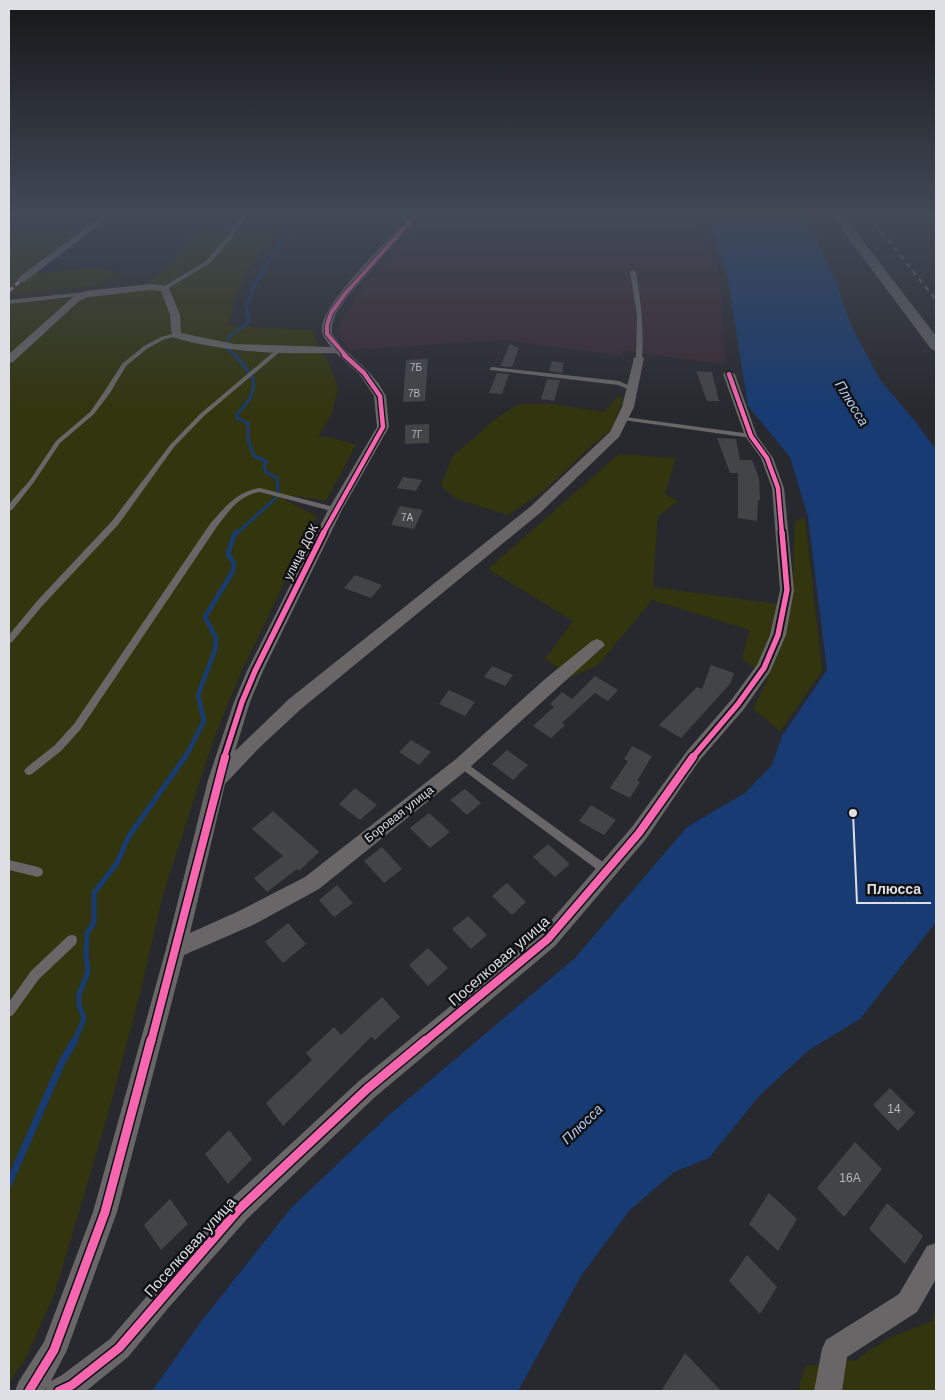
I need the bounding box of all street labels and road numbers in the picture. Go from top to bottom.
street label: улица ДОК [281,522,321,582]
street label: Боровая улица [362,783,437,845]
street label: Поселковая улица [445,912,553,1009]
street label: Поселковая улица [140,1193,239,1300]

